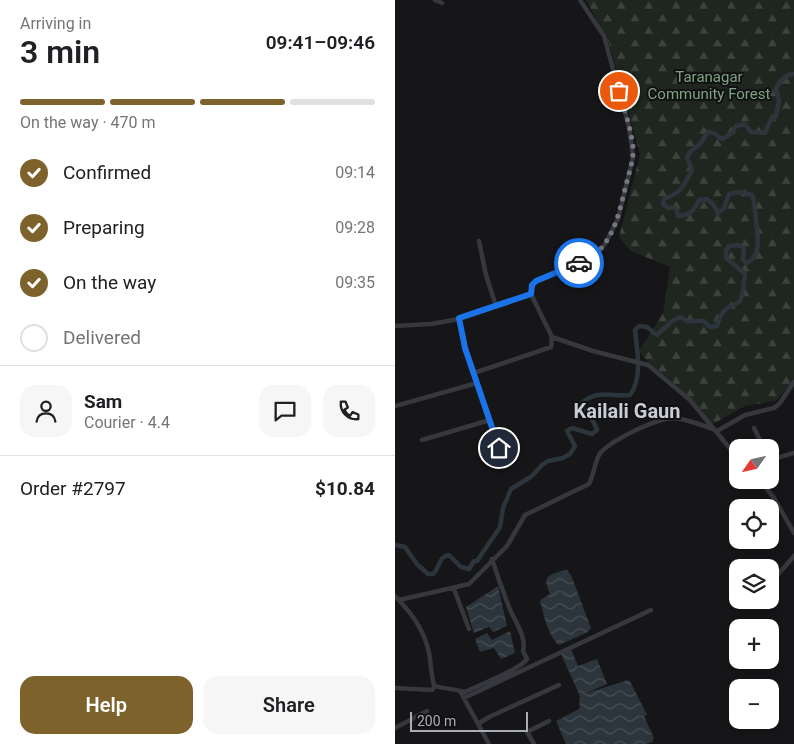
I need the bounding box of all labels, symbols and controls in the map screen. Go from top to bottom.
text: Arriving in [20,14,91,33]
text: 09:41–09:46 [266,31,375,54]
text: 3 min [20,33,100,71]
park label: Taranagar Community Forest [648,68,770,103]
pin [598,70,640,112]
icon: bag [605,77,633,105]
text: On the way · 470 m [20,113,156,132]
icon: check [20,159,48,187]
text: Confirmed [63,161,151,184]
text: 09:14 [335,163,375,182]
icon: check [20,214,48,242]
text: Preparing [63,216,145,239]
text: 09:28 [335,218,375,237]
courier [554,238,604,288]
icon: car [565,249,593,277]
icon: check [20,269,48,297]
text: On the way [63,271,156,294]
text: 09:35 [335,273,375,292]
text: Delivered [63,326,141,349]
button: person [20,385,72,437]
button: chat [259,385,311,437]
button: phone [323,385,375,437]
text: Sam [84,390,122,413]
district label: Kailali Gaun [573,399,681,423]
text: Courier · 4.4 [84,413,170,432]
pin [478,427,520,469]
icon: home [485,434,513,462]
north arrow [729,439,779,489]
map controls [729,439,779,729]
text: Order #2797 [20,477,126,500]
text: $10.84 [315,477,375,500]
button: locate [729,499,779,549]
button: layers [729,559,779,609]
button: + [729,619,779,669]
button: Help [20,676,193,734]
button: Share [203,676,375,734]
button: − [729,679,779,729]
scale bar [410,709,527,732]
text: 200 m [417,713,456,729]

